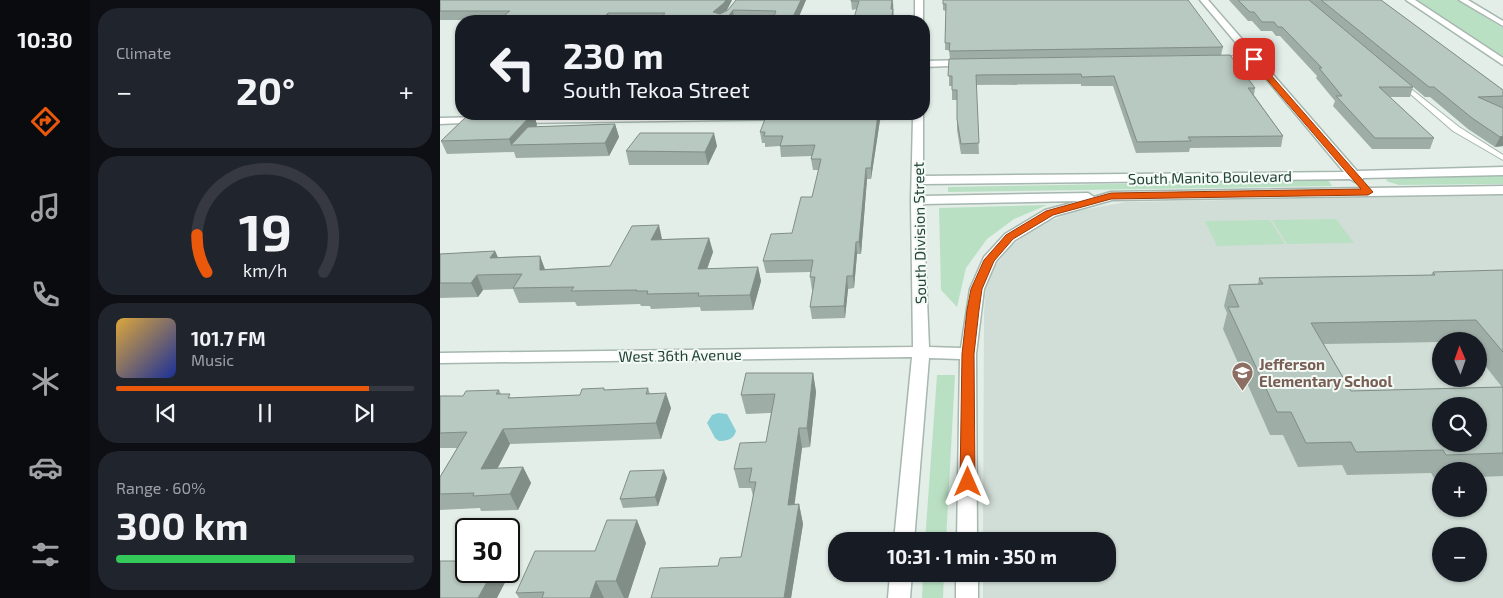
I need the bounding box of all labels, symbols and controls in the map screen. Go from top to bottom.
text: 10:30 [17,26,73,52]
text: 230 m [563,34,664,76]
icon: left [480,35,545,100]
pin [1233,38,1275,80]
text: Climate [116,43,171,62]
icon: arrive [1240,45,1268,73]
text: 20° [236,67,295,113]
text: − [116,74,132,108]
text: + [399,74,414,108]
text: South Tekoa Street [563,76,750,102]
icon: directions [28,104,63,139]
street label: South Division Street [909,161,929,304]
street label: South Manito Boulevard [1128,167,1292,187]
icon: music [28,190,63,225]
text: 19 [238,199,292,261]
text: km/h [243,259,287,281]
icon: phone [28,277,63,312]
text: 101.7 FM [191,327,266,350]
north arrow [1432,332,1488,388]
map controls [1432,332,1487,582]
street label: West 36th Avenue [618,345,742,365]
text: Music [191,350,234,369]
place label: Jefferson Elementary School [1259,355,1392,391]
school or university icon: Jefferson Elementary School [1231,361,1255,392]
icon: climate [28,364,63,399]
button: search [1432,397,1487,452]
icon: previous [152,399,180,427]
icon: pause [251,399,279,427]
icon: next [350,399,378,427]
icon: car [28,450,63,485]
position arrow [941,455,993,507]
button: + [1432,462,1487,517]
text: Range · 60% [116,478,205,497]
text: 300 km [116,502,248,548]
speed limit sign: 30 [455,518,520,583]
button: − [1432,527,1487,582]
icon: filters [28,537,63,572]
text: 10:31 · 1 min · 350 m [887,545,1057,568]

